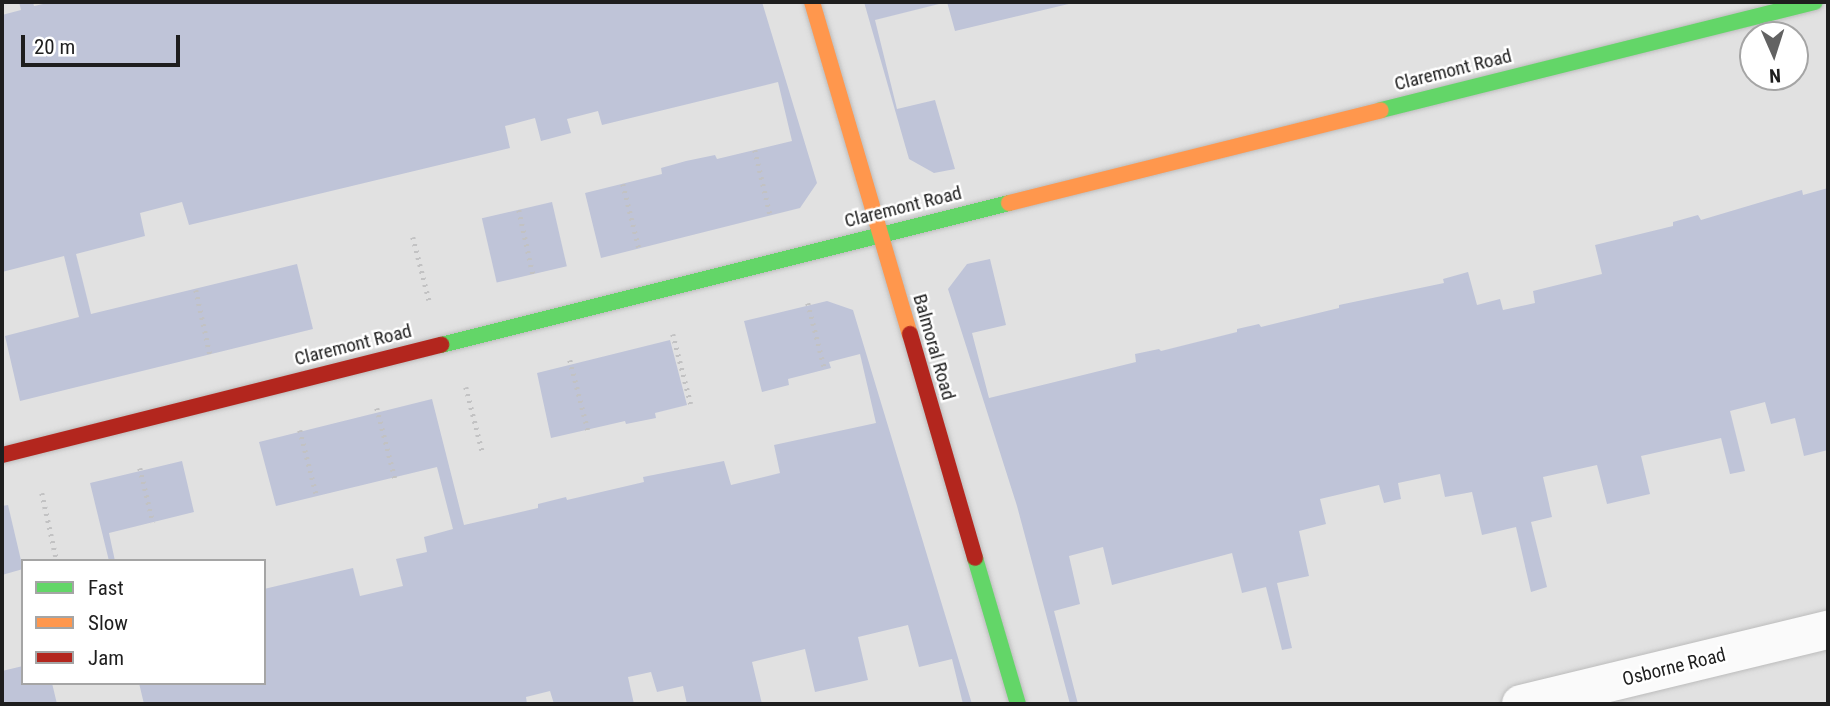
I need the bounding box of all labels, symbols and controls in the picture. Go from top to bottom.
scale bar [24,21,184,65]
north arrow [1739,21,1809,91]
text: 20 m [34,35,75,59]
street label: Claremont Road [1392,44,1514,96]
text: N [1769,64,1781,87]
street label: Claremont Road [842,181,964,233]
street label: Balmoral Road [908,291,960,403]
street label: Claremont Road [292,319,414,371]
legend [21,559,266,685]
text: Fast [88,576,124,600]
text: Slow [88,611,128,635]
street label: Osborne Road [1620,643,1728,691]
text: Jam [88,646,124,670]

